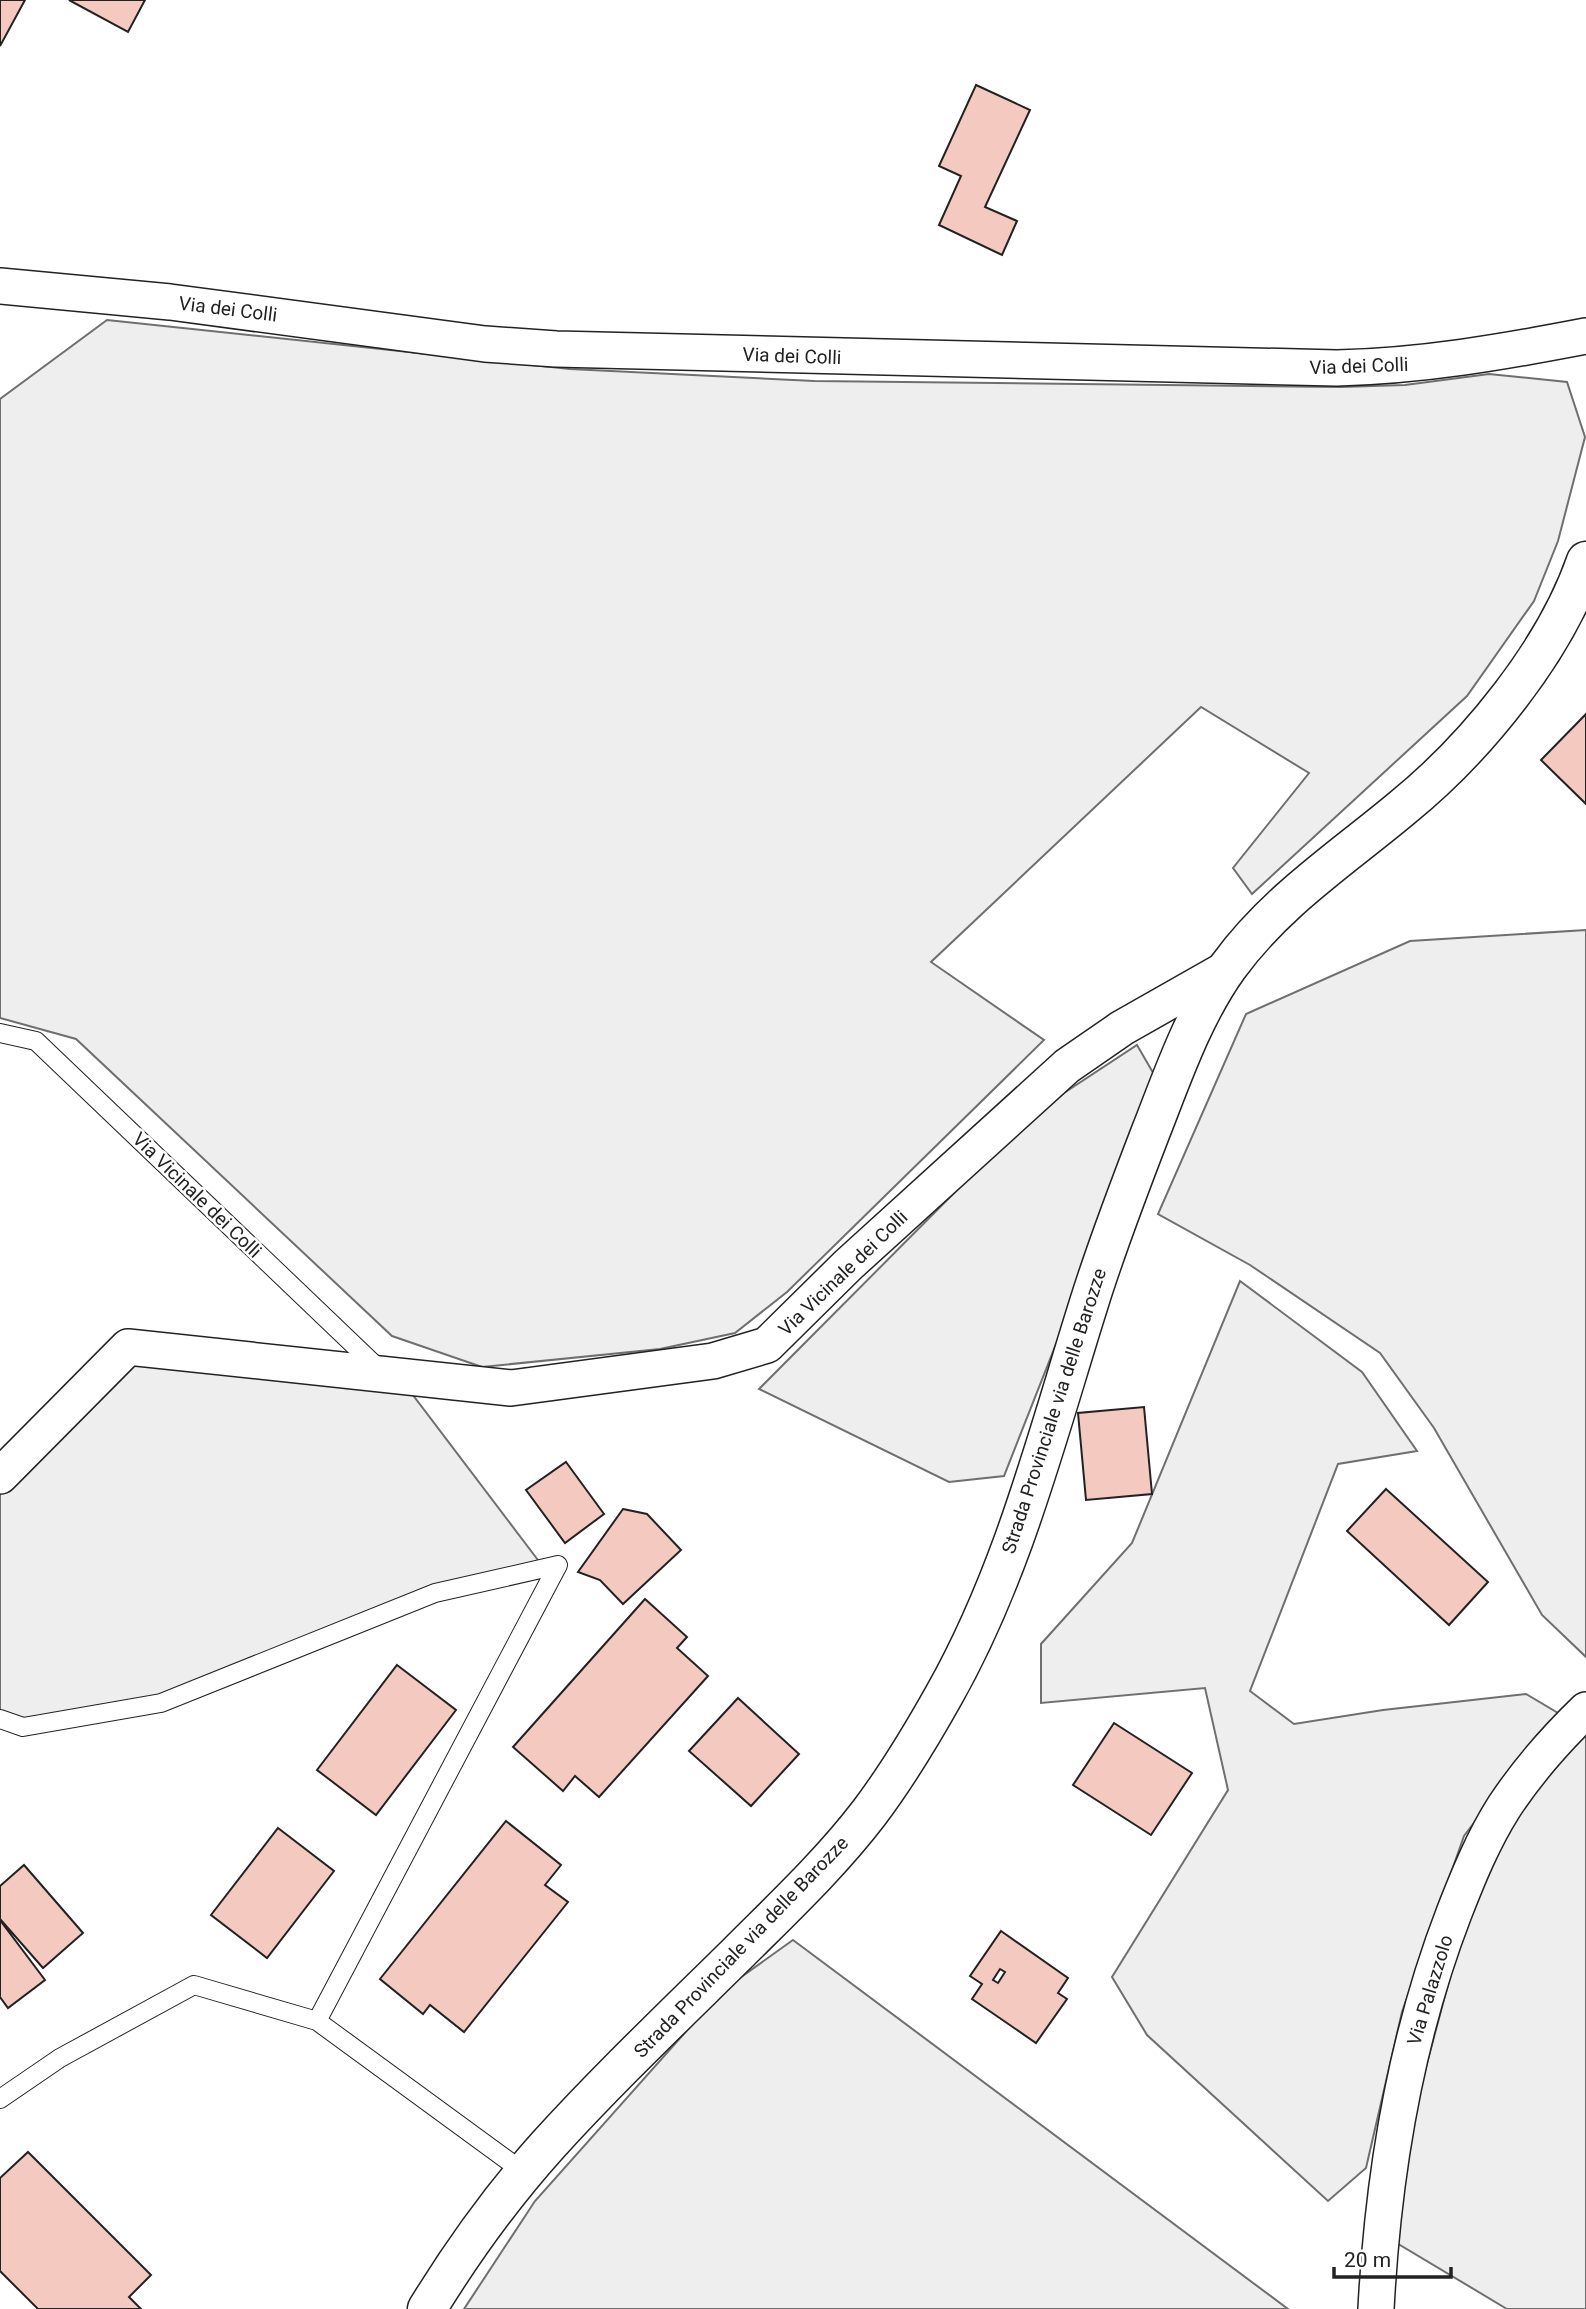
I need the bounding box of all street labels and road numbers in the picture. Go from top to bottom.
street label: Via dei Colli [177,292,279,326]
street label: Via dei Colli [742,343,842,369]
street label: Via dei Colli [1309,353,1409,379]
street label: Via Vicinale dei Colli [128,1128,266,1262]
street label: Via Vicinale dei Colli [774,1206,912,1340]
street label: Strada Provinciale via delle Barozze [997,1265,1111,1557]
street label: Strada Provinciale via delle Barozze [629,1832,853,2062]
street label: Via Palazzolo [1402,1932,1458,2048]

